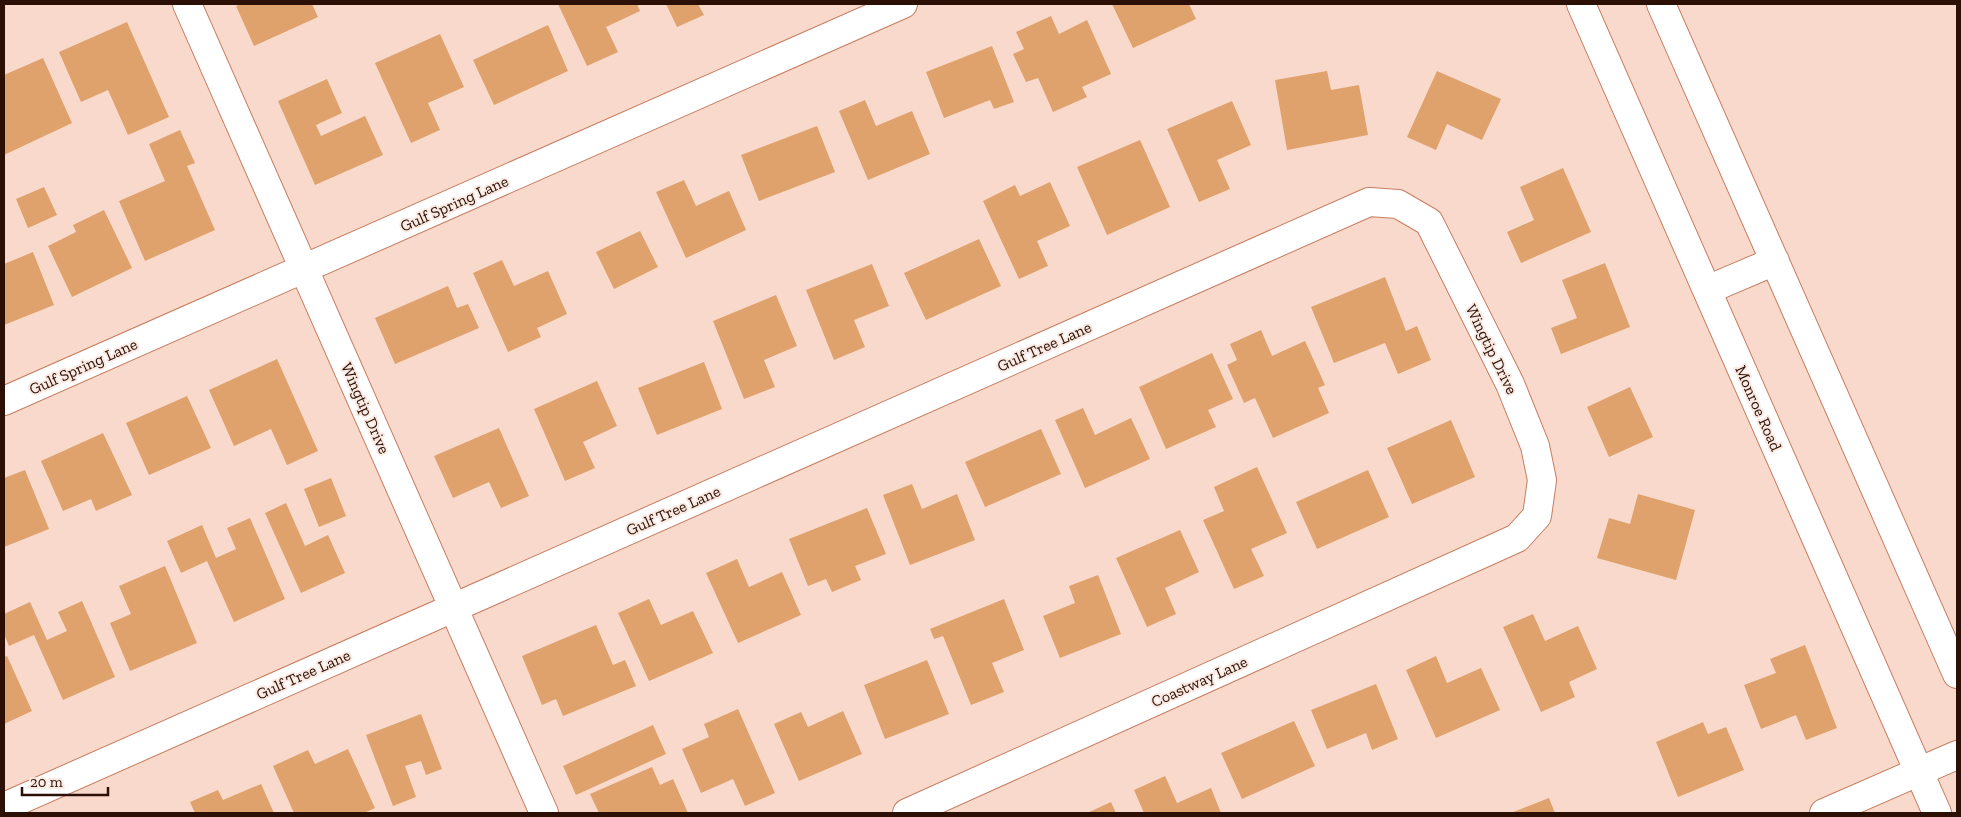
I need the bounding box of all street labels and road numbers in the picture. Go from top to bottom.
street label: Gulf Spring Lane [397,171,511,236]
street label: Wingtip Drive [1462,301,1521,397]
street label: Gulf Tree Lane [994,317,1094,376]
street label: Gulf Spring Lane [26,334,140,399]
street label: Wingtip Drive [337,360,394,457]
street label: Monroe Road [1731,362,1786,454]
street label: Gulf Tree Lane [623,481,723,540]
street label: Gulf Tree Lane [253,645,353,704]
street label: Coastway Lane [1148,652,1250,711]

